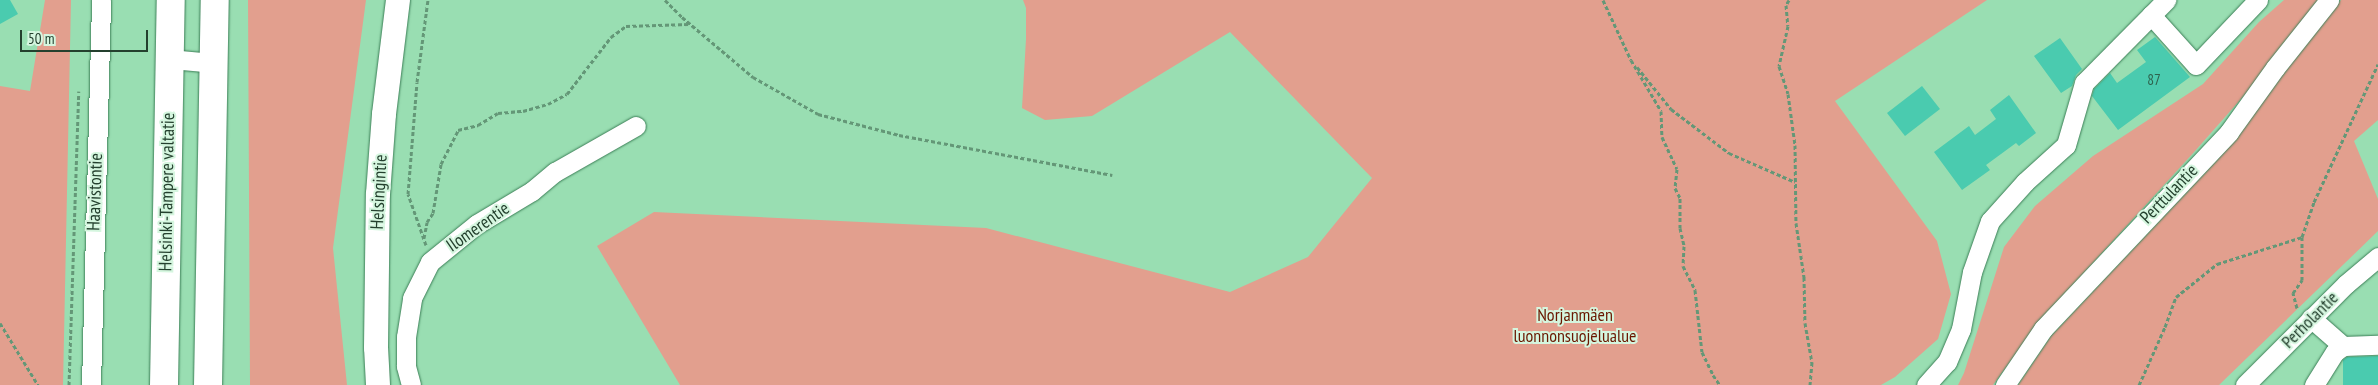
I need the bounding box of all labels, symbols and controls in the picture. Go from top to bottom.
scale bar [22,20,150,52]
text: 50 m [28,29,54,48]
house number: 87 [2147,71,2161,89]
street label: Helsinki-Tampere valtatie [155,112,179,272]
street label: Haavistontie [83,153,107,231]
street label: Helsingintie [366,154,392,230]
street label: Perttulantie [2136,160,2202,228]
street label: Ilomerentie [442,198,514,256]
street label: Perholantie [2277,287,2343,353]
park label: Norjanmäen luonnonsuojelualue [1514,305,1636,348]

